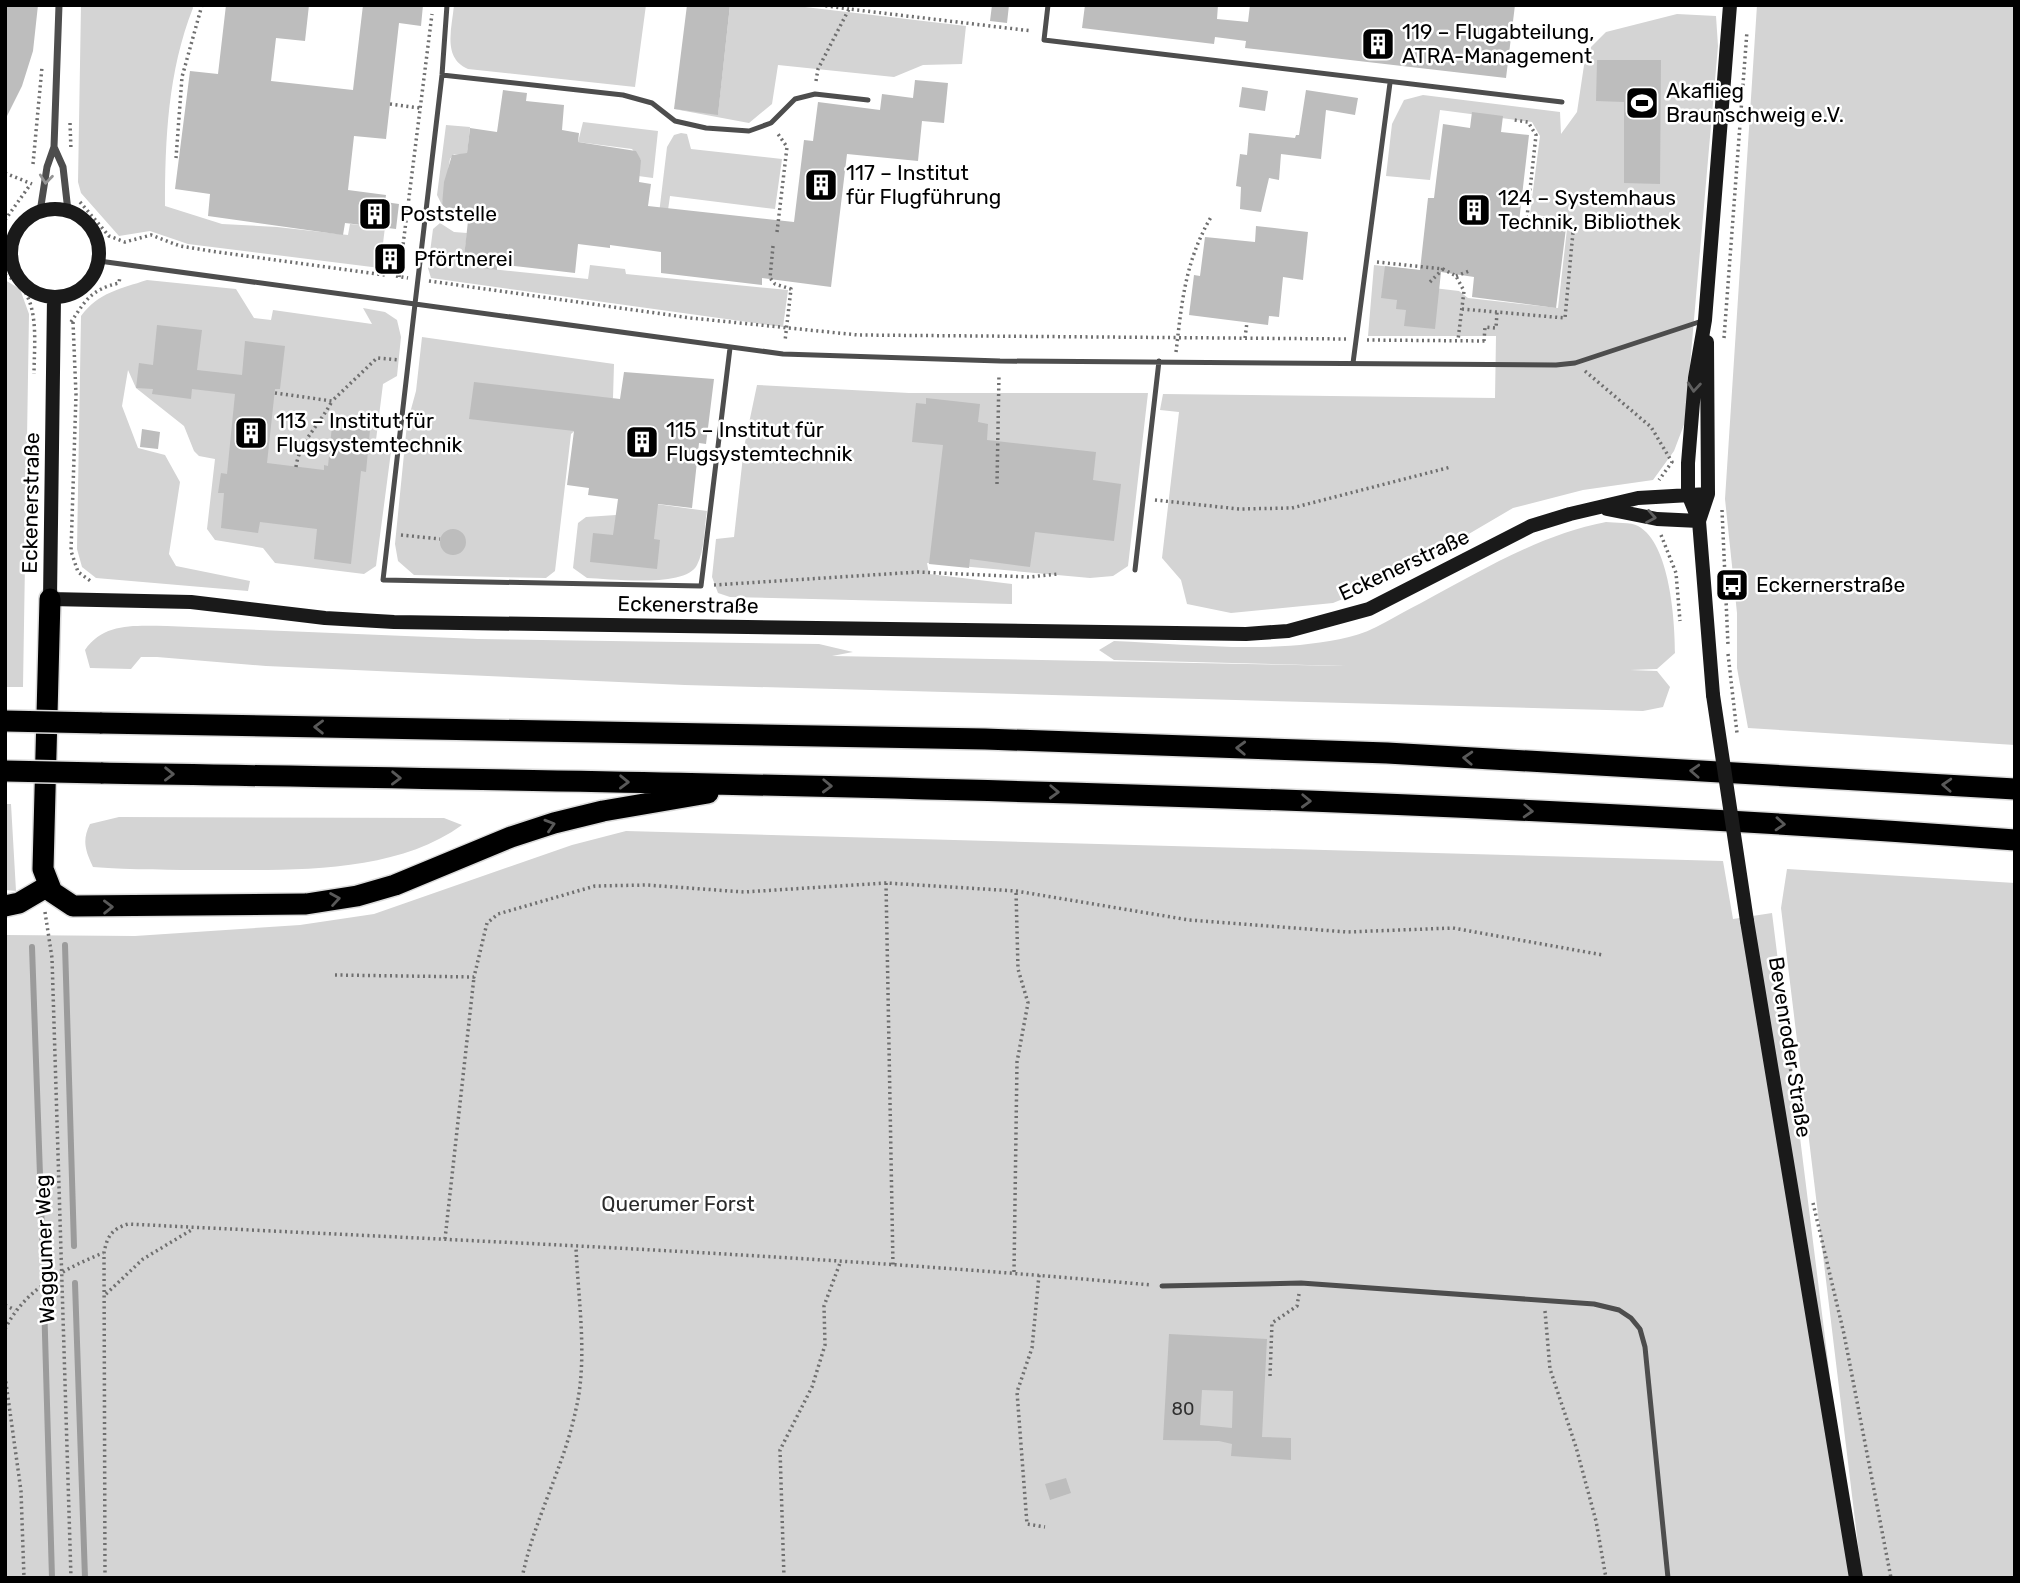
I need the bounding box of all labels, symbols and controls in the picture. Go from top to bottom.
place label: 119 – Flugabteilung, ATRA-Management [1402,19,1595,68]
building icon: 119 – Flugabteilung, ATRA-Management [1359,25,1397,63]
place label: Akaflieg Braunschweig e.V. [1666,78,1844,127]
sports icon: Akaflieg Braunschweig e.V. [1623,84,1661,122]
place label: 117 – Institut für Flugführung [846,160,1001,209]
building icon: 117 – Institut für Flugführung [802,166,840,204]
one-way arrow [38,173,53,185]
place label: 124 – Systemhaus Technik, Bibliothek [1498,185,1681,234]
building icon: 124 – Systemhaus Technik, Bibliothek [1455,191,1493,229]
building icon: Poststelle [356,195,394,233]
place label: Poststelle [400,201,497,226]
building icon: Pförtnerei [371,240,409,278]
place label: Pförtnerei [414,246,513,271]
one-way arrow [1687,382,1702,393]
place label: 113 – Institut für Flugsystemtechnik [276,408,462,457]
building icon: 113 – Institut für Flugsystemtechnik [232,414,270,452]
place label: 115 – Institut für Flugsystemtechnik [666,417,852,466]
building icon: 115 – Institut für Flugsystemtechnik [623,423,661,461]
street label: Eckenerstraße [17,432,44,574]
one-way arrow [1645,509,1657,524]
street label: Eckenerstraße [1335,523,1473,606]
bus stop icon: Eckernerstraße [1713,566,1751,604]
place label: Eckernerstraße [1756,572,1905,597]
street label: Eckenerstraße [617,591,759,618]
one-way arrow [313,719,324,734]
one-way arrow [1235,741,1246,756]
one-way arrow [1462,751,1473,766]
one-way arrow [1689,763,1700,778]
one-way arrow [164,767,175,782]
one-way arrow [392,770,402,786]
one-way arrow [619,774,630,790]
one-way arrow [1941,777,1952,792]
one-way arrow [821,778,832,793]
one-way arrow [1049,785,1060,800]
one-way arrow [1301,794,1312,809]
one-way arrow [1523,803,1534,818]
one-way arrow [1775,817,1786,832]
one-way arrow [543,818,555,833]
one-way arrow [329,892,341,907]
one-way arrow [103,900,114,915]
street label: Bevenroder Straße [1764,955,1817,1139]
street label: Waggumer Weg [29,1174,60,1324]
park label: Querumer Forst [601,1191,755,1216]
house number: 80 [1172,1398,1194,1420]

